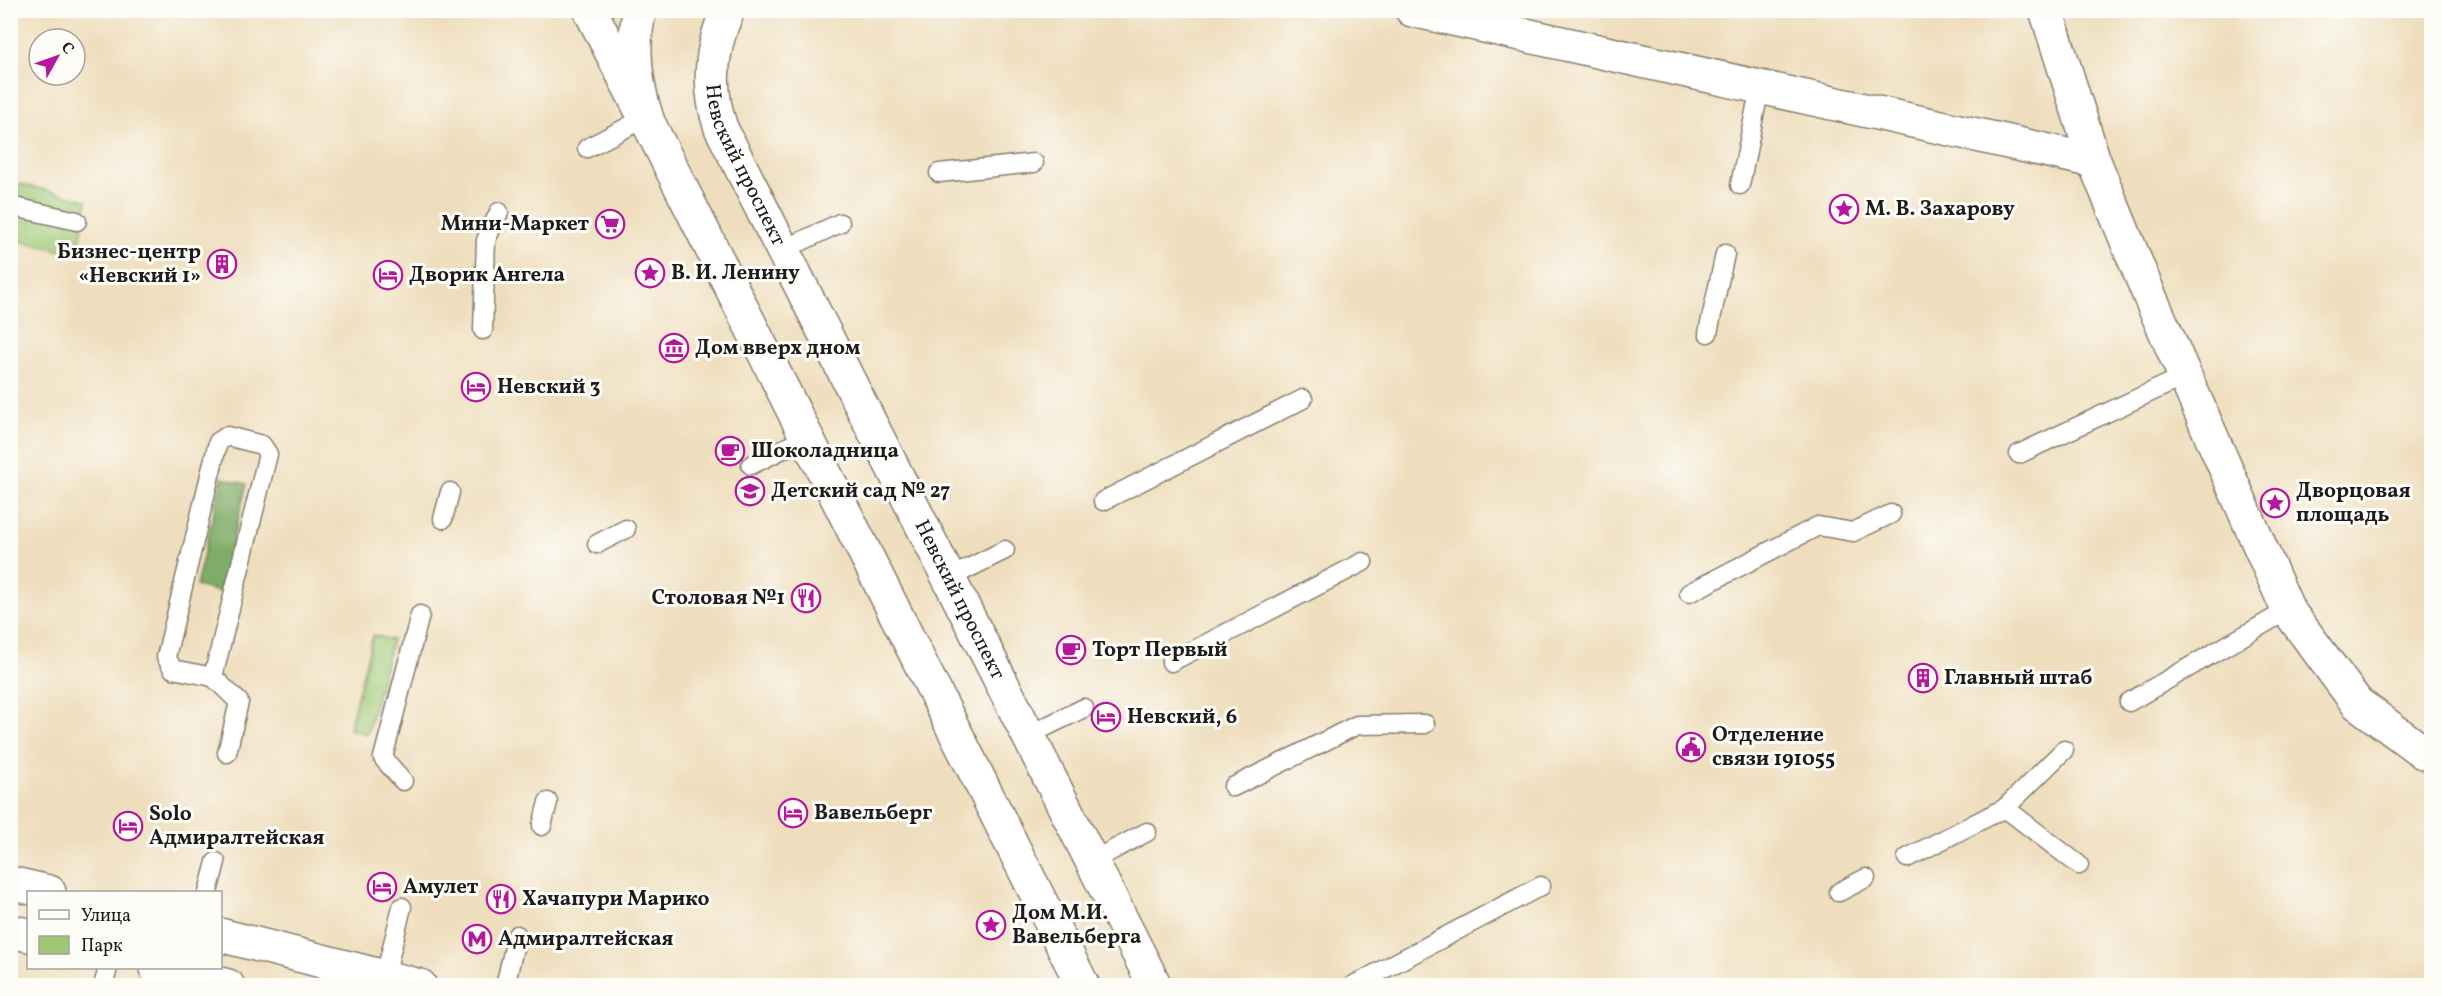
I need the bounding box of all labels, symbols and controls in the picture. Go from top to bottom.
north arrow [27,27,87,87]
text: С [55,38,79,60]
street label: Невский проспект [698,82,793,251]
place icon: М. В. Захарову [1828,193,1860,225]
place label: М. В. Захарову [1865,195,2015,224]
supermarket icon: Мини-Маркет [594,208,626,240]
place label: Мини-Маркет [441,210,589,239]
place label: Бизнес-центр «Невский 1» [57,238,201,291]
building icon: Бизнес-центр «Невский 1» [206,248,238,280]
place icon: В. И. Ленину [634,257,666,289]
hotel icon: Дворик Ангела [372,259,404,291]
place label: В. И. Ленину [671,259,800,288]
place label: Дворик Ангела [409,261,565,290]
museum icon: Дом вверх дном [658,332,690,364]
place label: Дом вверх дном [695,334,861,363]
hotel icon: Невский 3 [460,371,492,403]
place label: Невский 3 [497,373,600,402]
cafe icon: Шоколадница [714,435,746,467]
place label: Шоколадница [751,437,899,466]
school or university icon: Детский сад № 27 [734,475,766,507]
place label: Детский сад № 27 [771,477,950,506]
place label: Дворцовая площадь [2296,477,2411,530]
place icon: Дворцовая площадь [2259,487,2291,519]
street label: Невский проспект [907,515,1012,685]
restaurant icon: Столовая №1 [790,582,822,614]
place label: Столовая №1 [652,584,785,613]
cafe icon: Торт Первый [1055,634,1087,666]
place label: Торт Первый [1092,636,1228,665]
building icon: Главный штаб [1907,662,1939,694]
place label: Главный штаб [1944,664,2092,693]
hotel icon: Невский, 6 [1090,701,1122,733]
place label: Невский, 6 [1127,703,1237,732]
place label: Отделение связи 191055 [1712,721,1835,774]
public building icon: Отделение связи 191055 [1675,731,1707,763]
hotel icon: Вавельберг [777,797,809,829]
place label: Вавельберг [814,799,932,828]
place label: Solo Адмиралтейская [149,800,325,853]
hotel icon: Solo Адмиралтейская [112,810,144,842]
hotel icon: Амулет [366,871,398,903]
place label: Амулет [403,873,479,902]
restaurant icon: Хачапури Марико [485,883,517,915]
place label: Хачапури Марико [522,885,710,914]
legend [27,891,222,969]
place label: Дом М.И. Вавельберга [1012,899,1142,952]
text: Улица [81,904,131,929]
place icon: Дом М.И. Вавельберга [975,909,1007,941]
metro station icon: Адмиралтейская [461,923,493,955]
place label: Адмиралтейская [498,925,674,954]
text: Парк [81,934,123,959]

